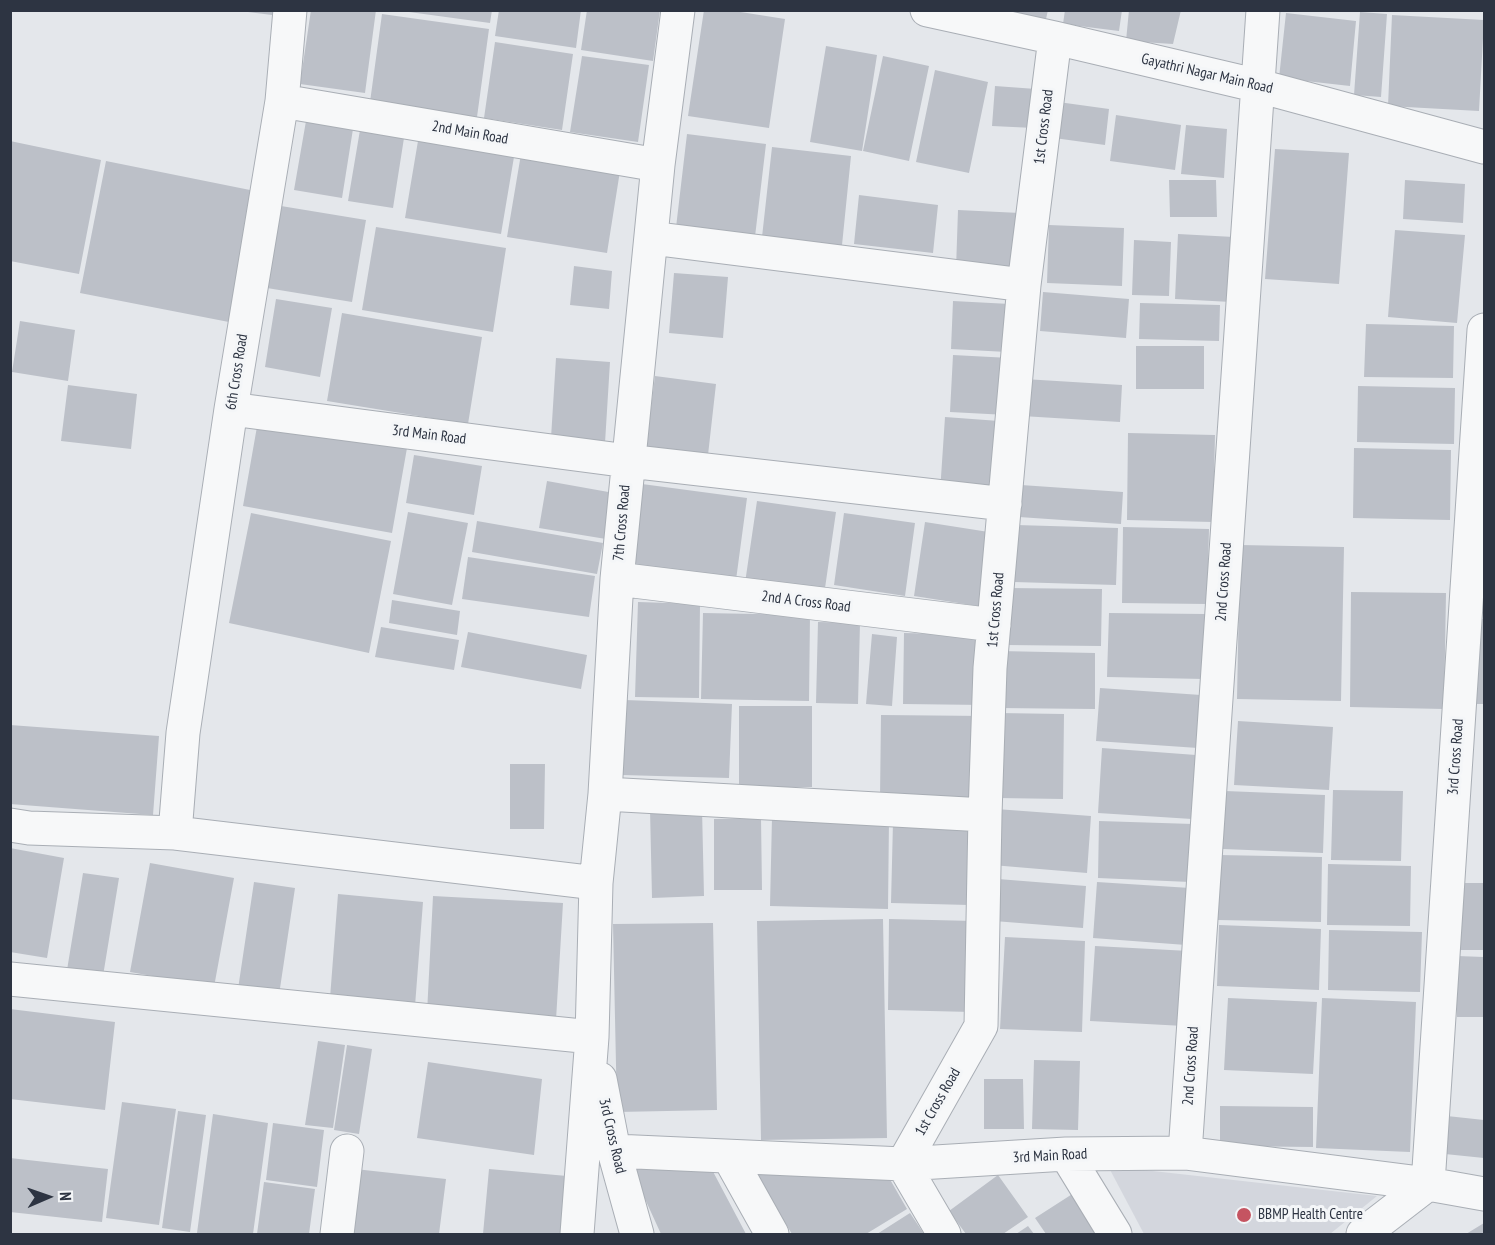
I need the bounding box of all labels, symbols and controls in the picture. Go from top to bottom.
street label: Gayathri Nagar Main Road [1140,50,1274,98]
street label: 1st Cross Road [1030,89,1058,165]
street label: 2nd Main Road [430,117,510,149]
street label: 6th Cross Road [222,333,252,411]
street label: 3rd Main Road [391,422,467,448]
street label: 7th Cross Road [610,484,634,562]
street label: 2nd Cross Road [1212,542,1236,622]
street label: 1st Cross Road [984,572,1008,648]
street label: 2nd A Cross Road [761,588,851,616]
street label: 3rd Cross Road [1444,718,1468,796]
street label: 2nd Cross Road [1179,1026,1203,1106]
street label: 1st Cross Road [911,1065,965,1139]
street label: 3rd Cross Road [595,1097,629,1175]
street label: 3rd Main Road [1012,1145,1088,1167]
north arrow [18,1167,78,1227]
text: N [56,1192,76,1201]
marker: BBMP Health Centre [1235,1206,1253,1224]
place label: BBMP Health Centre [1258,1206,1363,1224]

